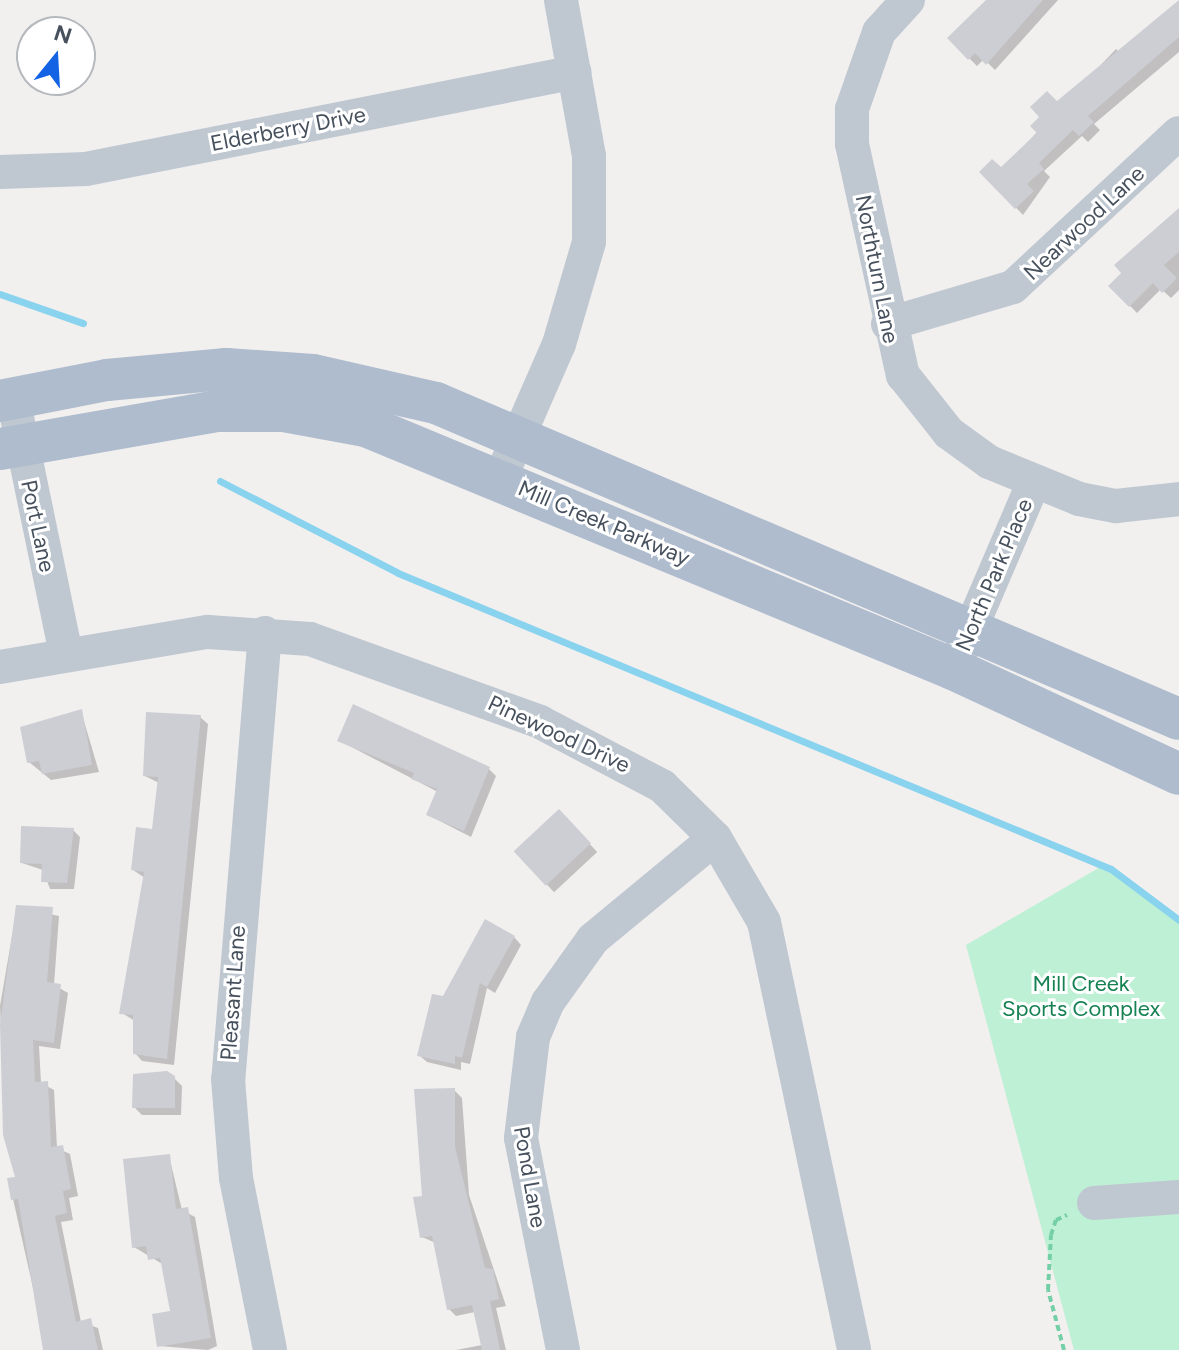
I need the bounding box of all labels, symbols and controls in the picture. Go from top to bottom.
north arrow [16,16,96,96]
text: N [51,19,75,50]
street label: Elderberry Drive [208,101,368,157]
street label: Nearwood Lane [1018,160,1150,286]
street label: Northturn Lane [850,193,904,345]
street label: Mill Creek Parkway [514,475,694,571]
street label: Port Lane [15,478,61,574]
street label: North Park Place [950,495,1038,655]
street label: Pinewood Drive [484,690,634,778]
street label: Pleasant Lane [215,925,251,1061]
park label: Mill Creek Sports Complex [1002,970,1160,1022]
street label: Pond Lane [508,1124,552,1230]

